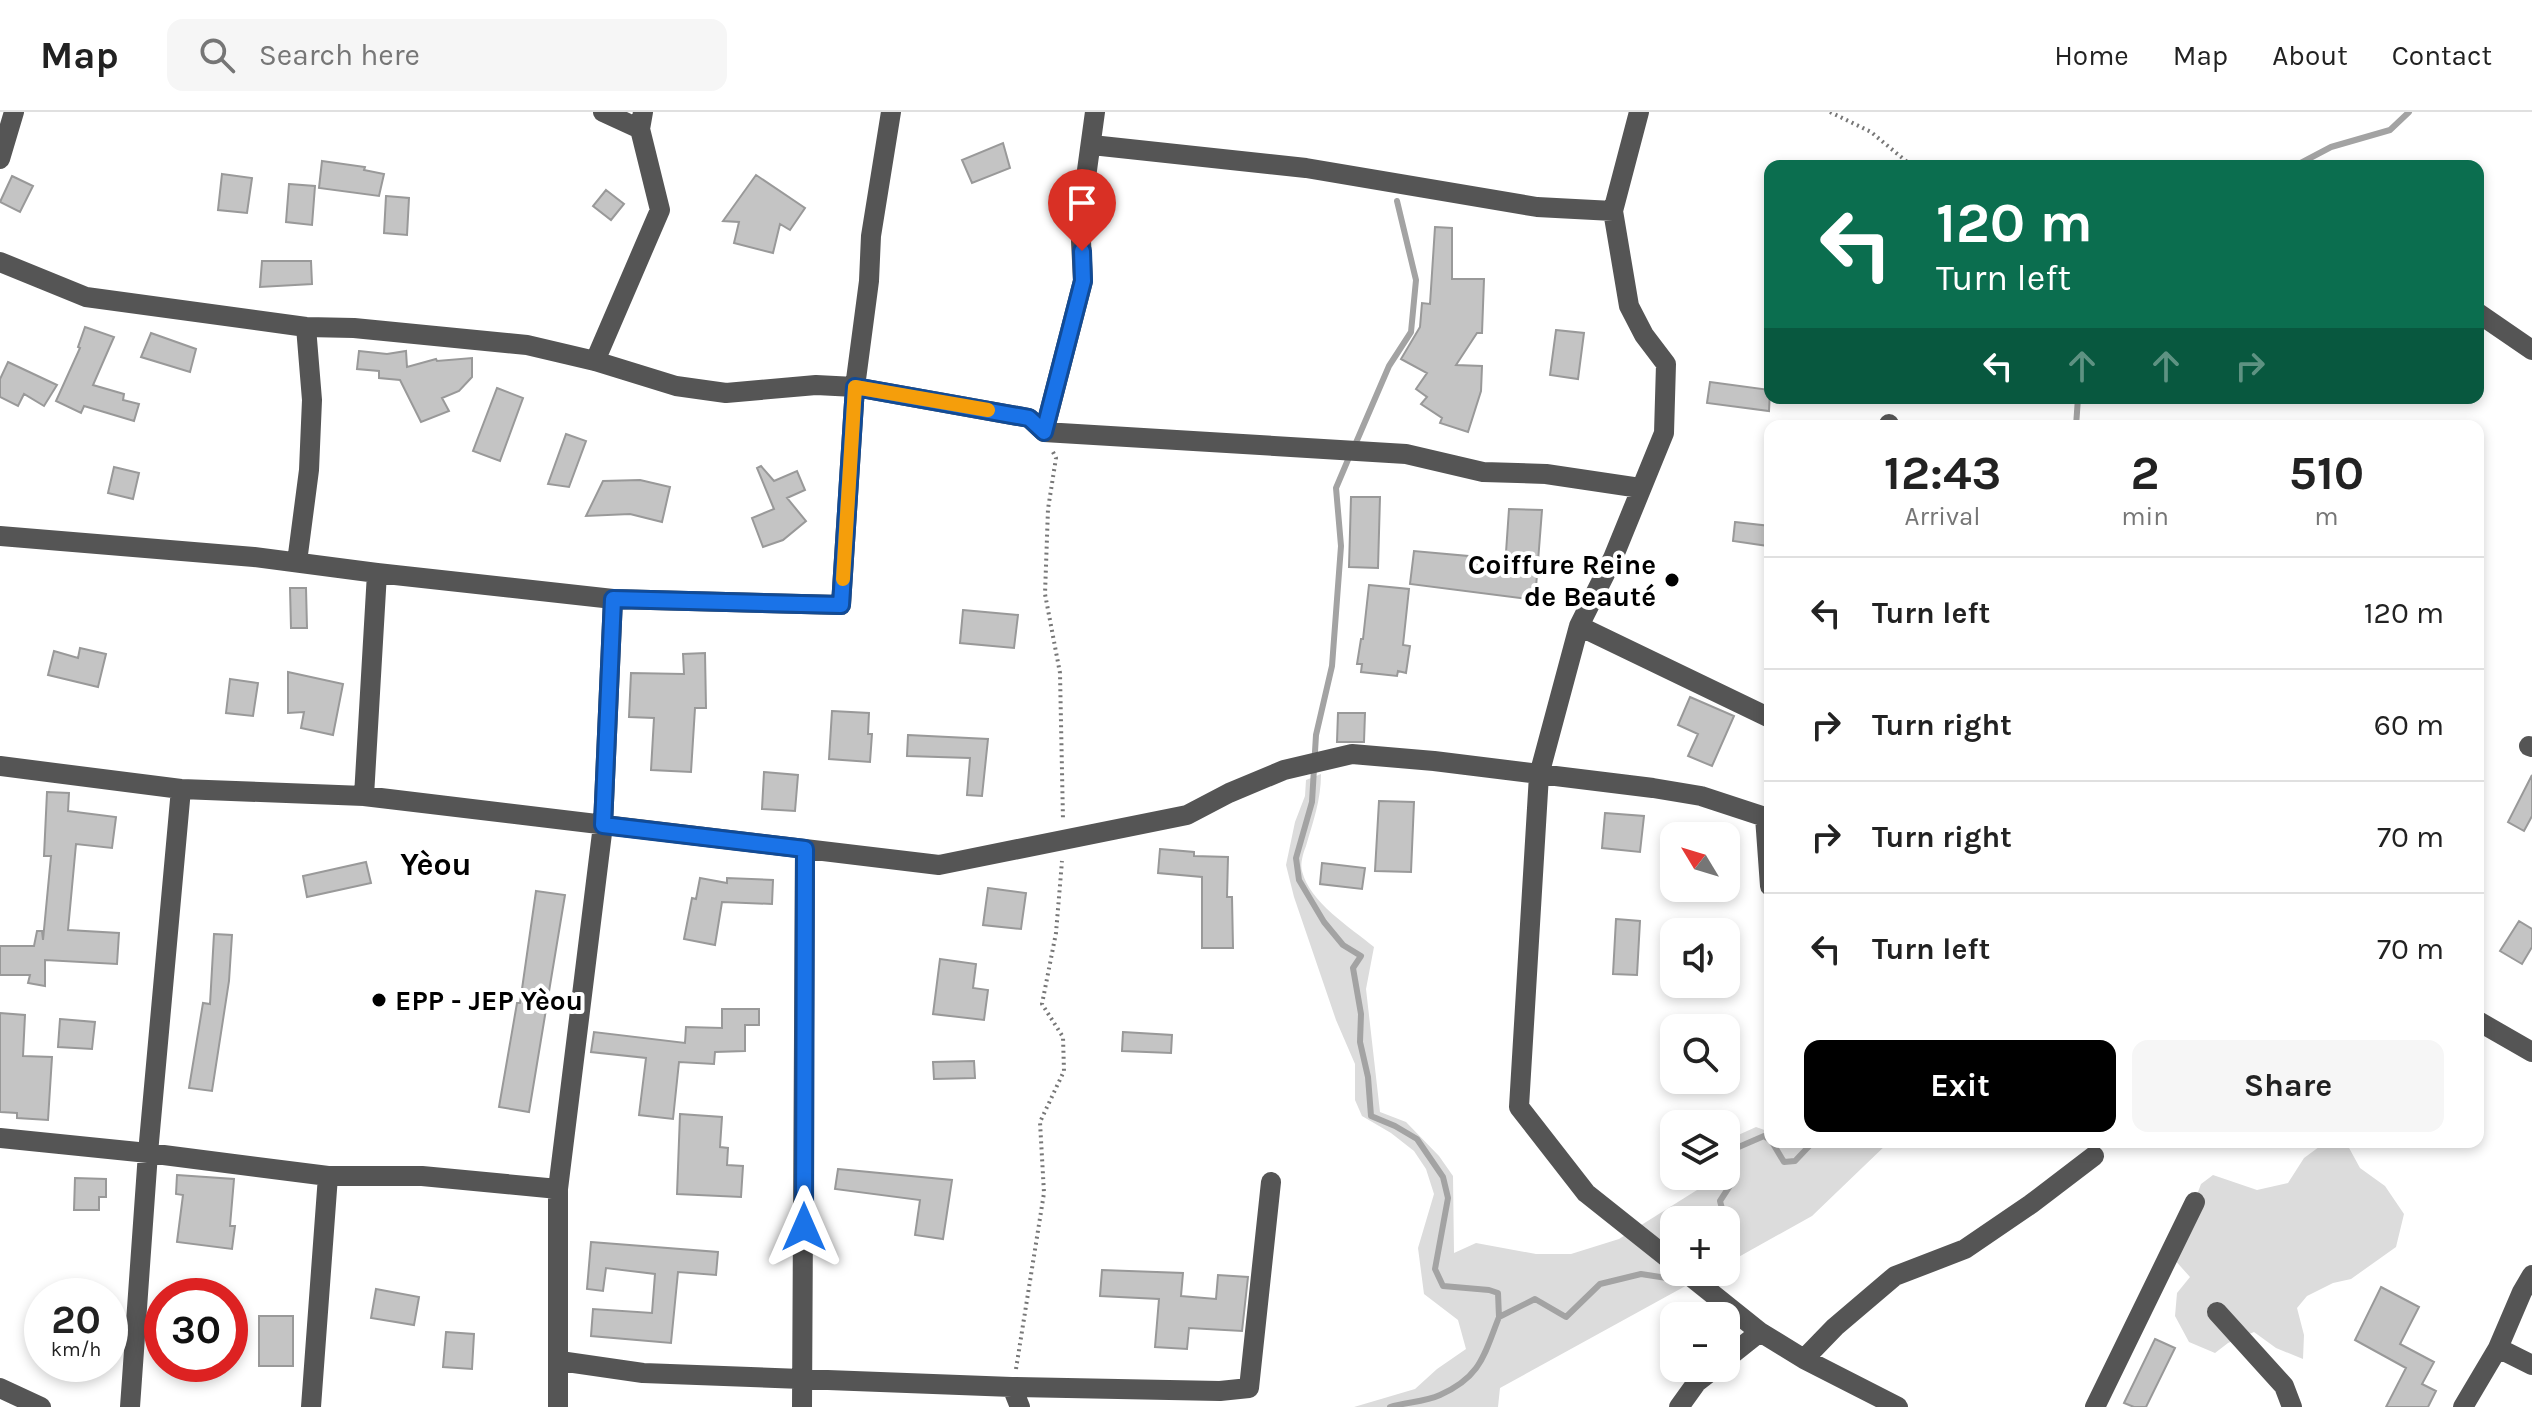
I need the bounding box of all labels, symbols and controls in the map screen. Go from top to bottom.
search box [167,19,727,91]
text: Map [40,33,119,78]
icon: search [195,33,239,77]
text: Search here [259,37,420,73]
text: Home [2054,39,2129,72]
text: Map [2173,39,2228,72]
text: About [2272,39,2348,72]
text: Contact [2392,39,2492,72]
pin [1048,169,1116,251]
icon: arrive [1060,181,1104,225]
text: 120 m [1936,190,2093,255]
icon: left [1804,192,1908,296]
text: Turn left [1936,257,2071,299]
icon: left [1976,344,2020,388]
icon: ahead [2060,344,2104,388]
icon: ahead [2144,344,2188,388]
icon: right [2228,344,2272,388]
text: 12:43 [1884,445,2001,501]
text: 2 [2131,445,2160,501]
text: 510 [2289,445,2364,501]
text: Arrival [1904,501,1981,532]
text: min [2121,501,2169,532]
text: m [2314,501,2339,532]
place label: Coiffure Reine de Beauté [1468,548,1656,613]
marker: Coiffure Reine de Beauté [1663,571,1681,589]
icon: left [1804,591,1848,635]
text: Turn left [1872,595,1990,631]
text: 120 m [2364,595,2444,631]
icon: right [1804,703,1848,747]
text: Turn right [1872,707,2012,743]
text: 60 m [2374,707,2444,743]
icon: right [1804,815,1848,859]
text: Turn right [1872,819,2012,855]
text: 70 m [2377,819,2444,855]
north arrow [1660,822,1740,902]
map controls [1660,822,1740,1382]
district label: Yèou [400,846,472,883]
button: sound [1660,918,1740,998]
icon: left [1804,927,1848,971]
text: Turn left [1872,931,1990,967]
text: 70 m [2377,931,2444,967]
place label: EPP - JEP Yèou [395,984,583,1017]
marker: EPP - JEP Yèou [370,991,388,1009]
button: search [1660,1014,1740,1094]
button: Exit [1804,1040,2116,1132]
button: Share [2132,1040,2444,1132]
button: layers [1660,1110,1740,1190]
position arrow [762,1185,846,1269]
button: + [1660,1206,1740,1286]
speed limit sign: 30 [144,1278,248,1382]
text: 20 [51,1296,101,1343]
button: − [1660,1302,1740,1382]
text: km/h [51,1338,101,1361]

